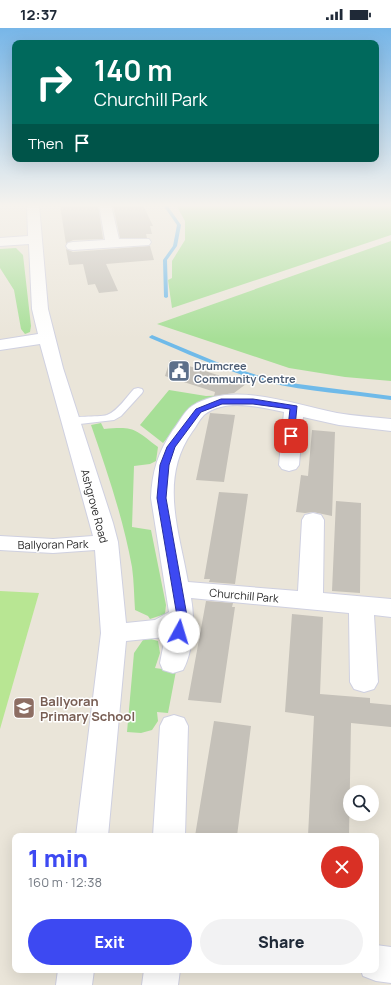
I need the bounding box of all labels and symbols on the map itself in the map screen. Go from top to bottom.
public building icon: Drumcree Community Centre [166,358,192,384]
place label: Drumcree Community Centre [194,358,296,386]
pin [274,419,308,453]
street label: Ashgrove Road [78,467,112,545]
street label: Ballyoran Park [18,536,89,552]
street label: Churchill Park [209,585,280,606]
position arrow [158,611,200,653]
place label: Ballyoran Primary School [40,692,135,725]
school or university icon: Ballyoran Primary School [11,695,37,721]

